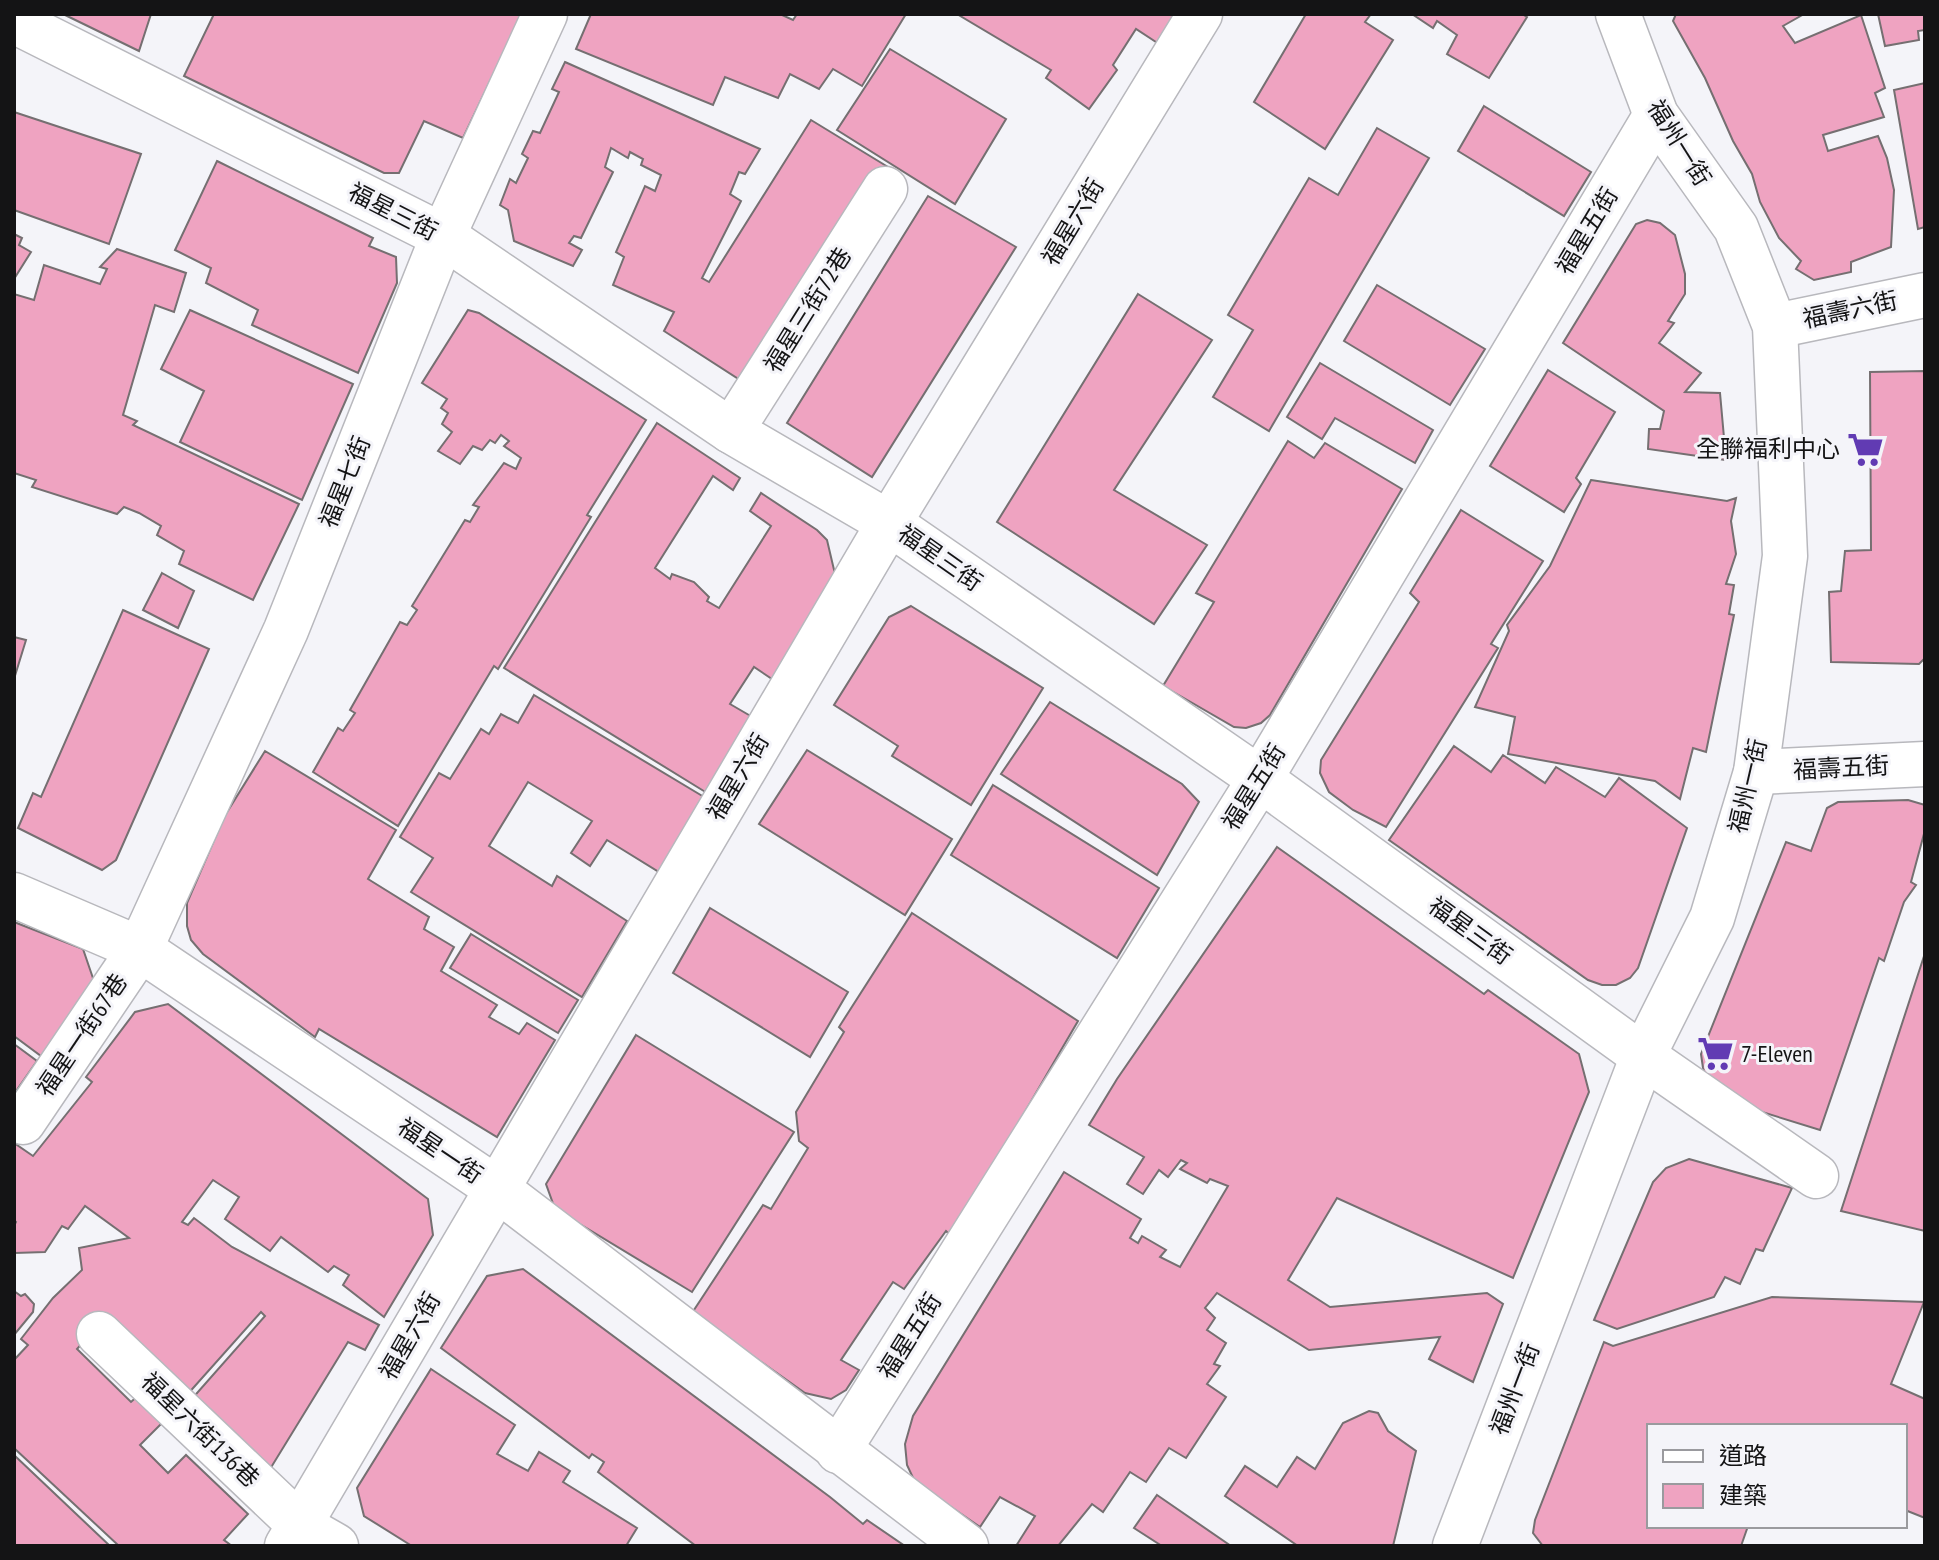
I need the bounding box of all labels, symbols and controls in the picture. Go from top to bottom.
street label: 福州一街 [1641,94,1718,192]
street label: 福星六街 [1035,173,1111,271]
street label: 福星三街 [343,176,443,247]
street label: 福星五街 [1549,182,1625,280]
street label: 福星三街72巷 [757,241,858,378]
street label: 福壽六街 [1800,284,1900,335]
supermarket icon: 全聯福利中心 [1847,430,1885,468]
street label: 福星七街 [312,432,377,532]
place label: 全聯福利中心 [1696,433,1840,464]
street label: 福星三街 [892,517,988,598]
street label: 福星六街 [700,728,776,826]
street label: 福州一街 [1722,736,1773,836]
street label: 福星五街 [1215,738,1292,836]
street label: 福壽五街 [1792,750,1890,785]
street label: 福星三街 [1422,890,1518,971]
street label: 福星一街67巷 [29,967,134,1102]
supermarket icon: 7-Eleven [1696,1035,1734,1073]
place label: 7-Eleven [1741,1038,1813,1069]
street label: 福星一街 [392,1111,489,1190]
street label: 福星六街 [372,1286,447,1385]
street label: 福星五街 [871,1287,948,1385]
street label: 福州一街 [1483,1338,1546,1439]
street label: 福星六街136巷 [135,1366,266,1494]
legend [1647,1424,1907,1528]
text: 道路 [1719,1440,1767,1471]
text: 建築 [1719,1480,1767,1511]

